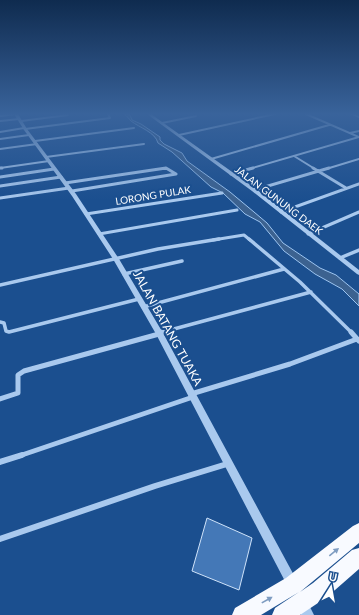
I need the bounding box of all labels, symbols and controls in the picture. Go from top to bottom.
street label: JALAN GUNUNG DAEK [233,163,326,237]
street label: LORONG PULAK [114,183,192,207]
street label: JALAN BATANG TUAKA [130,268,206,389]
one-way arrow [329,548,340,556]
north arrow [311,567,351,607]
text: U [328,570,338,584]
one-way arrow [262,597,273,604]

